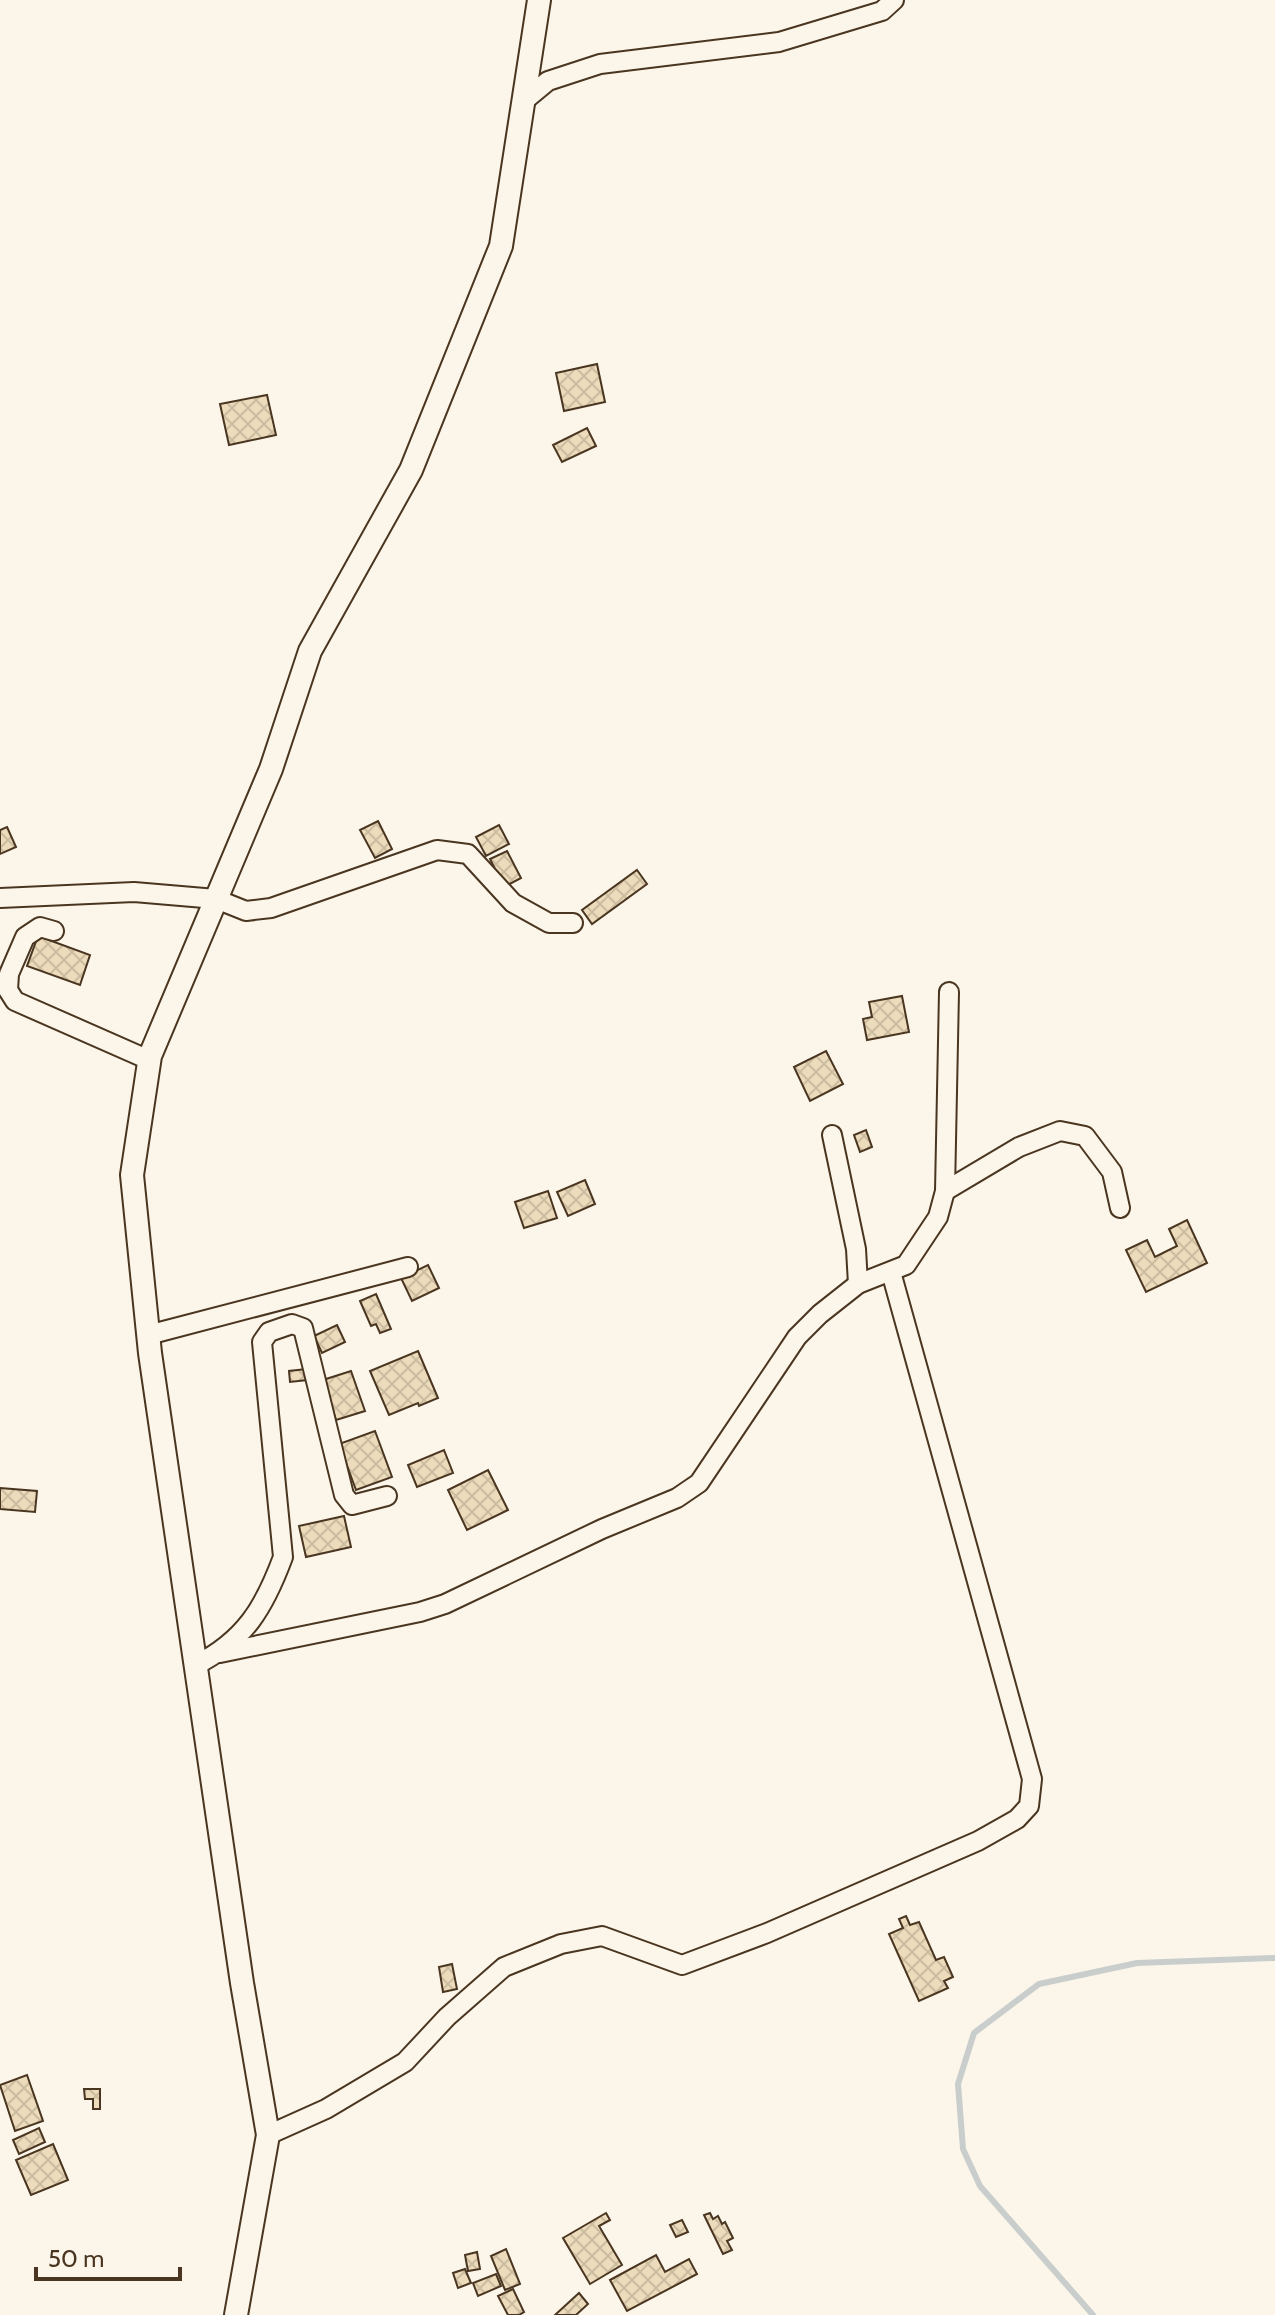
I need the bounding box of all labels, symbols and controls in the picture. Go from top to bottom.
scale bar [36,2231,180,2281]
text: 50 m [48,2244,104,2273]

